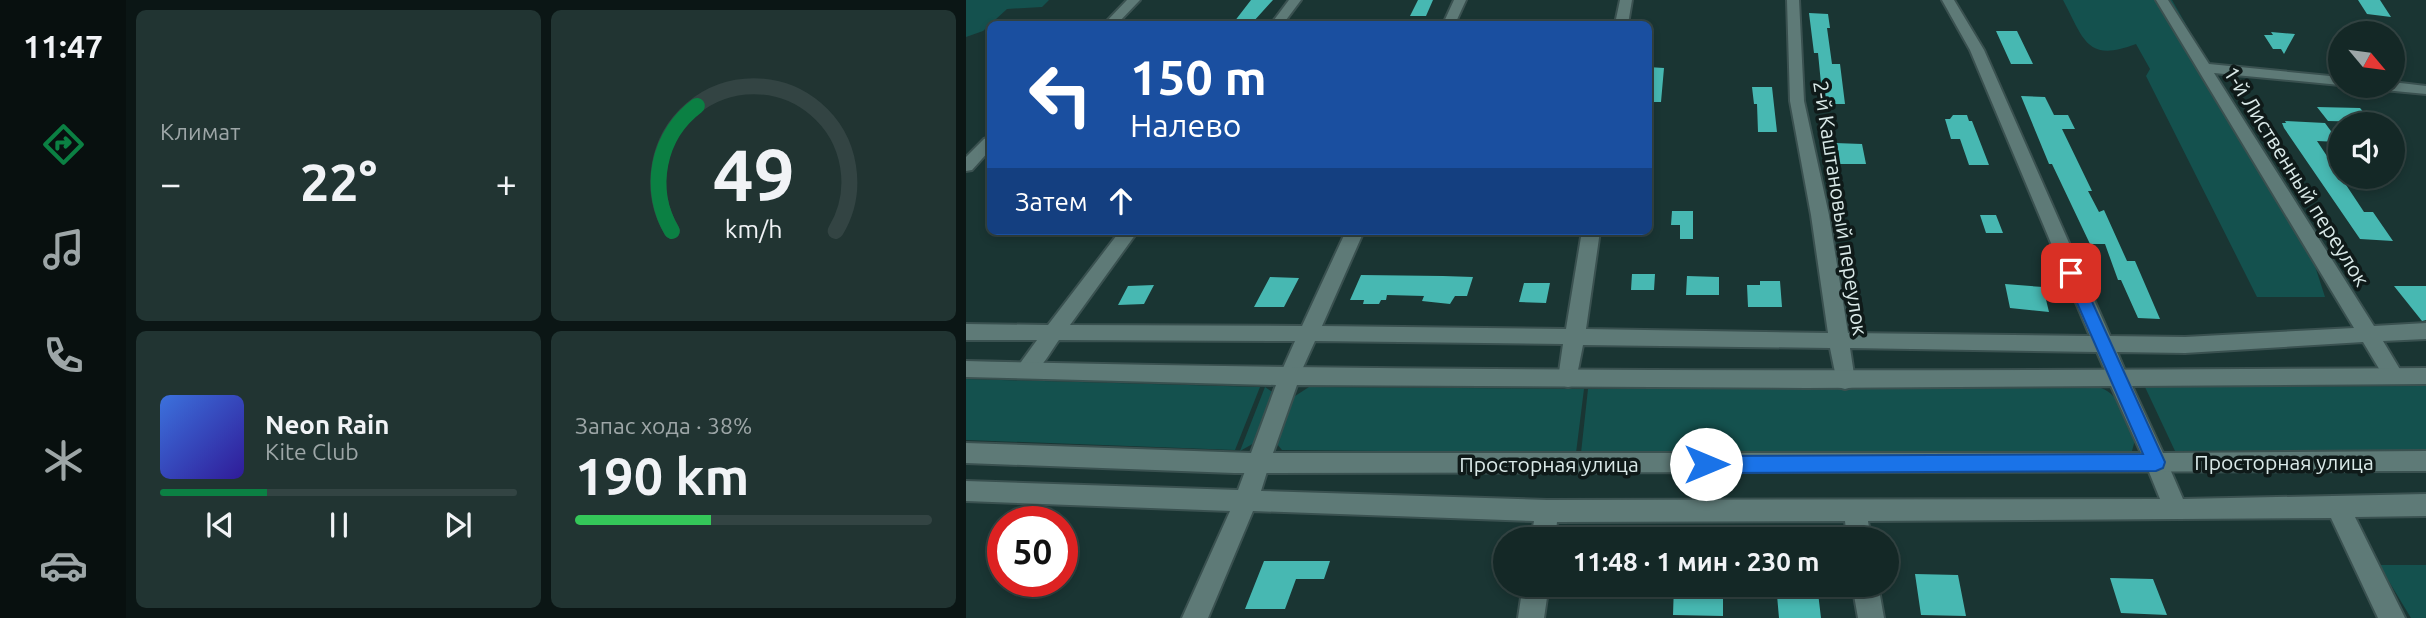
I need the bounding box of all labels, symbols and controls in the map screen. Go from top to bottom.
north arrow [2328,21,2404,98]
map controls [2328,21,2405,189]
text: 11:47 [23,28,103,64]
icon: left [1015,49,1106,140]
text: 150 m [1130,49,1267,104]
street label: 1-й Лиственный переулок [2219,62,2375,291]
street label: 2-й Каштановый переулок [1809,79,1873,337]
text: Налево [1130,107,1242,143]
button: sound [2328,112,2405,189]
text: Климат [160,119,240,144]
icon: directions [39,120,88,169]
text: 49 [712,134,795,216]
text: 22° [300,153,377,211]
text: − [160,162,181,204]
text: + [496,162,517,204]
icon: ahead [1102,182,1140,220]
text: Затем [1015,187,1088,216]
text: km/h [725,215,782,243]
icon: music [39,225,88,274]
pin [2041,243,2101,303]
icon: arrive [2052,254,2090,292]
icon: phone [39,331,88,380]
text: Neon Rain [265,410,390,439]
text: Запас хода · 38% [575,413,752,438]
position arrow [1669,427,1743,501]
icon: climate [39,436,88,485]
text: Kite Club [265,439,359,464]
text: 190 km [575,447,749,505]
street label: Просторная улица [2194,450,2374,474]
street label: Просторная улица [1459,452,1639,476]
icon: previous [201,506,239,544]
icon: pause [320,506,358,544]
icon: next [439,506,477,544]
speed limit sign: 50 [987,506,1078,597]
icon: car [39,541,88,590]
text: 11:48 · 1 мин · 230 m [1573,547,1819,576]

